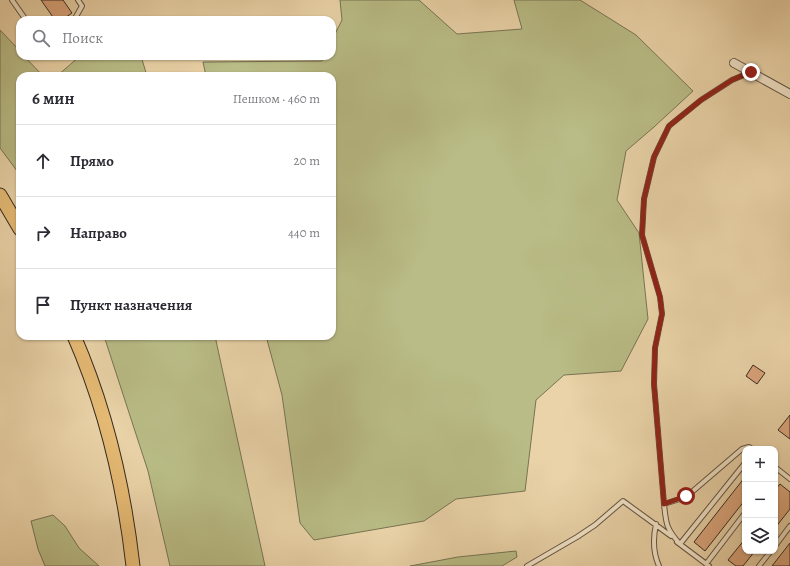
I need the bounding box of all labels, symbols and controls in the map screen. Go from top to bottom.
search box [16,16,336,60]
icon: search [30,27,52,49]
text: Поиск [62,28,103,48]
route end [742,63,760,81]
text: 6 мин [32,87,74,110]
text: Пешком · 460 m [233,90,320,107]
icon: ahead [32,150,54,172]
text: Прямо [70,151,114,171]
text: 20 m [294,152,320,169]
icon: right [32,222,54,244]
text: Направо [70,223,127,243]
text: 440 m [288,224,320,241]
icon: arrive [32,294,54,316]
text: Пункт назначения [70,295,192,315]
map controls [742,446,778,554]
button: + [742,446,778,482]
button: − [742,482,778,518]
route start [677,487,695,505]
button: layers [742,518,778,554]

